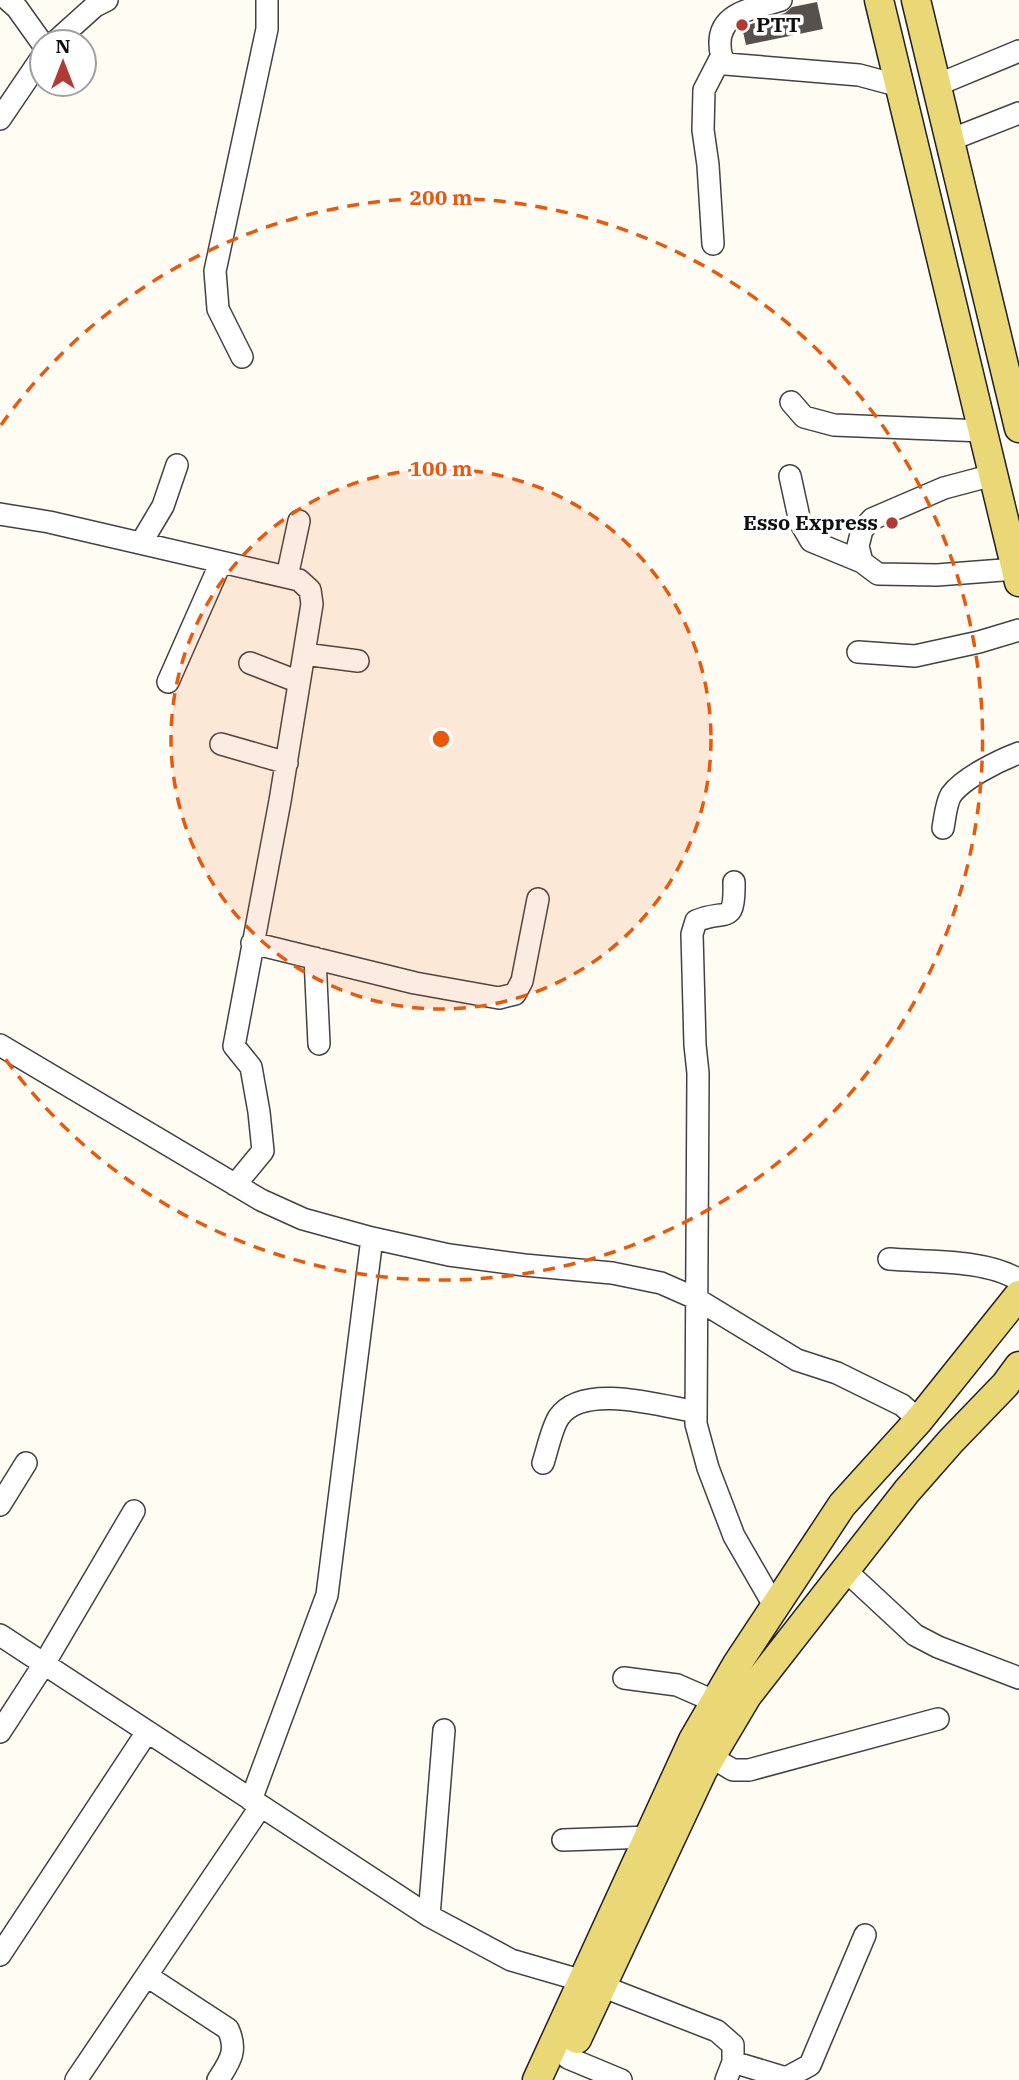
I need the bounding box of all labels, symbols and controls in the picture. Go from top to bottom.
place label: PTT [756,10,801,38]
marker: PTT [734,17,750,33]
north arrow [28,28,98,98]
text: N [55,34,71,58]
text: 200 m [409,183,473,211]
text: 100 m [409,454,473,482]
place label: Esso Express [743,508,878,536]
marker: Esso Express [884,515,900,531]
centre of rings [429,727,453,751]

